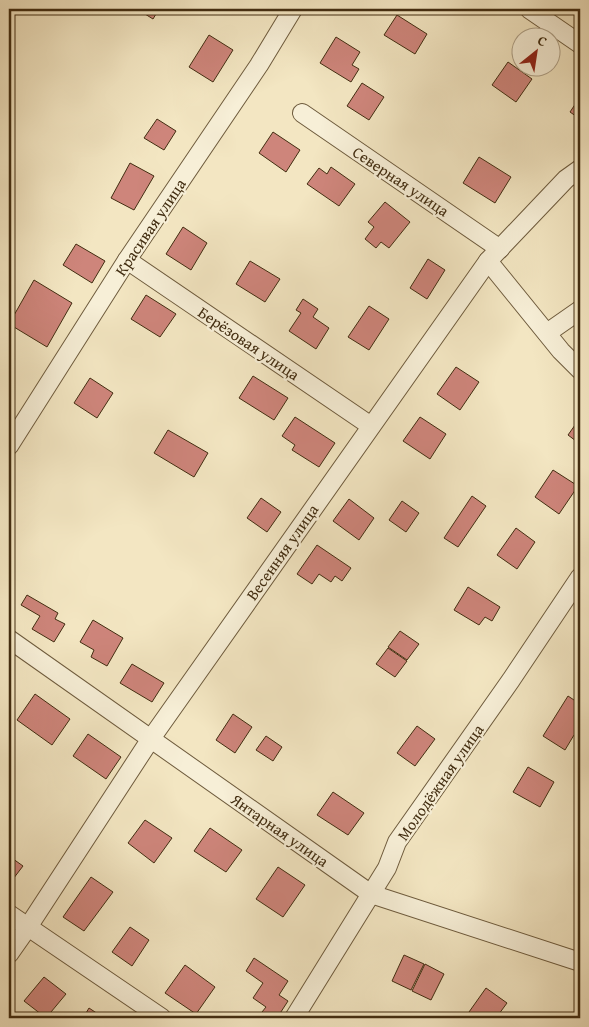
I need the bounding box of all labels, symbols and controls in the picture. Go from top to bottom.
north arrow [512,28,562,78]
text: С [534,30,551,51]
street label: Северная улица [348,140,454,222]
street label: Красивая улица [108,173,192,281]
street label: Берёзовая улица [193,300,305,386]
street label: Весенняя улица [240,499,324,605]
street label: Молодёжная улица [391,719,489,845]
street label: Янтарная улица [225,787,334,873]

